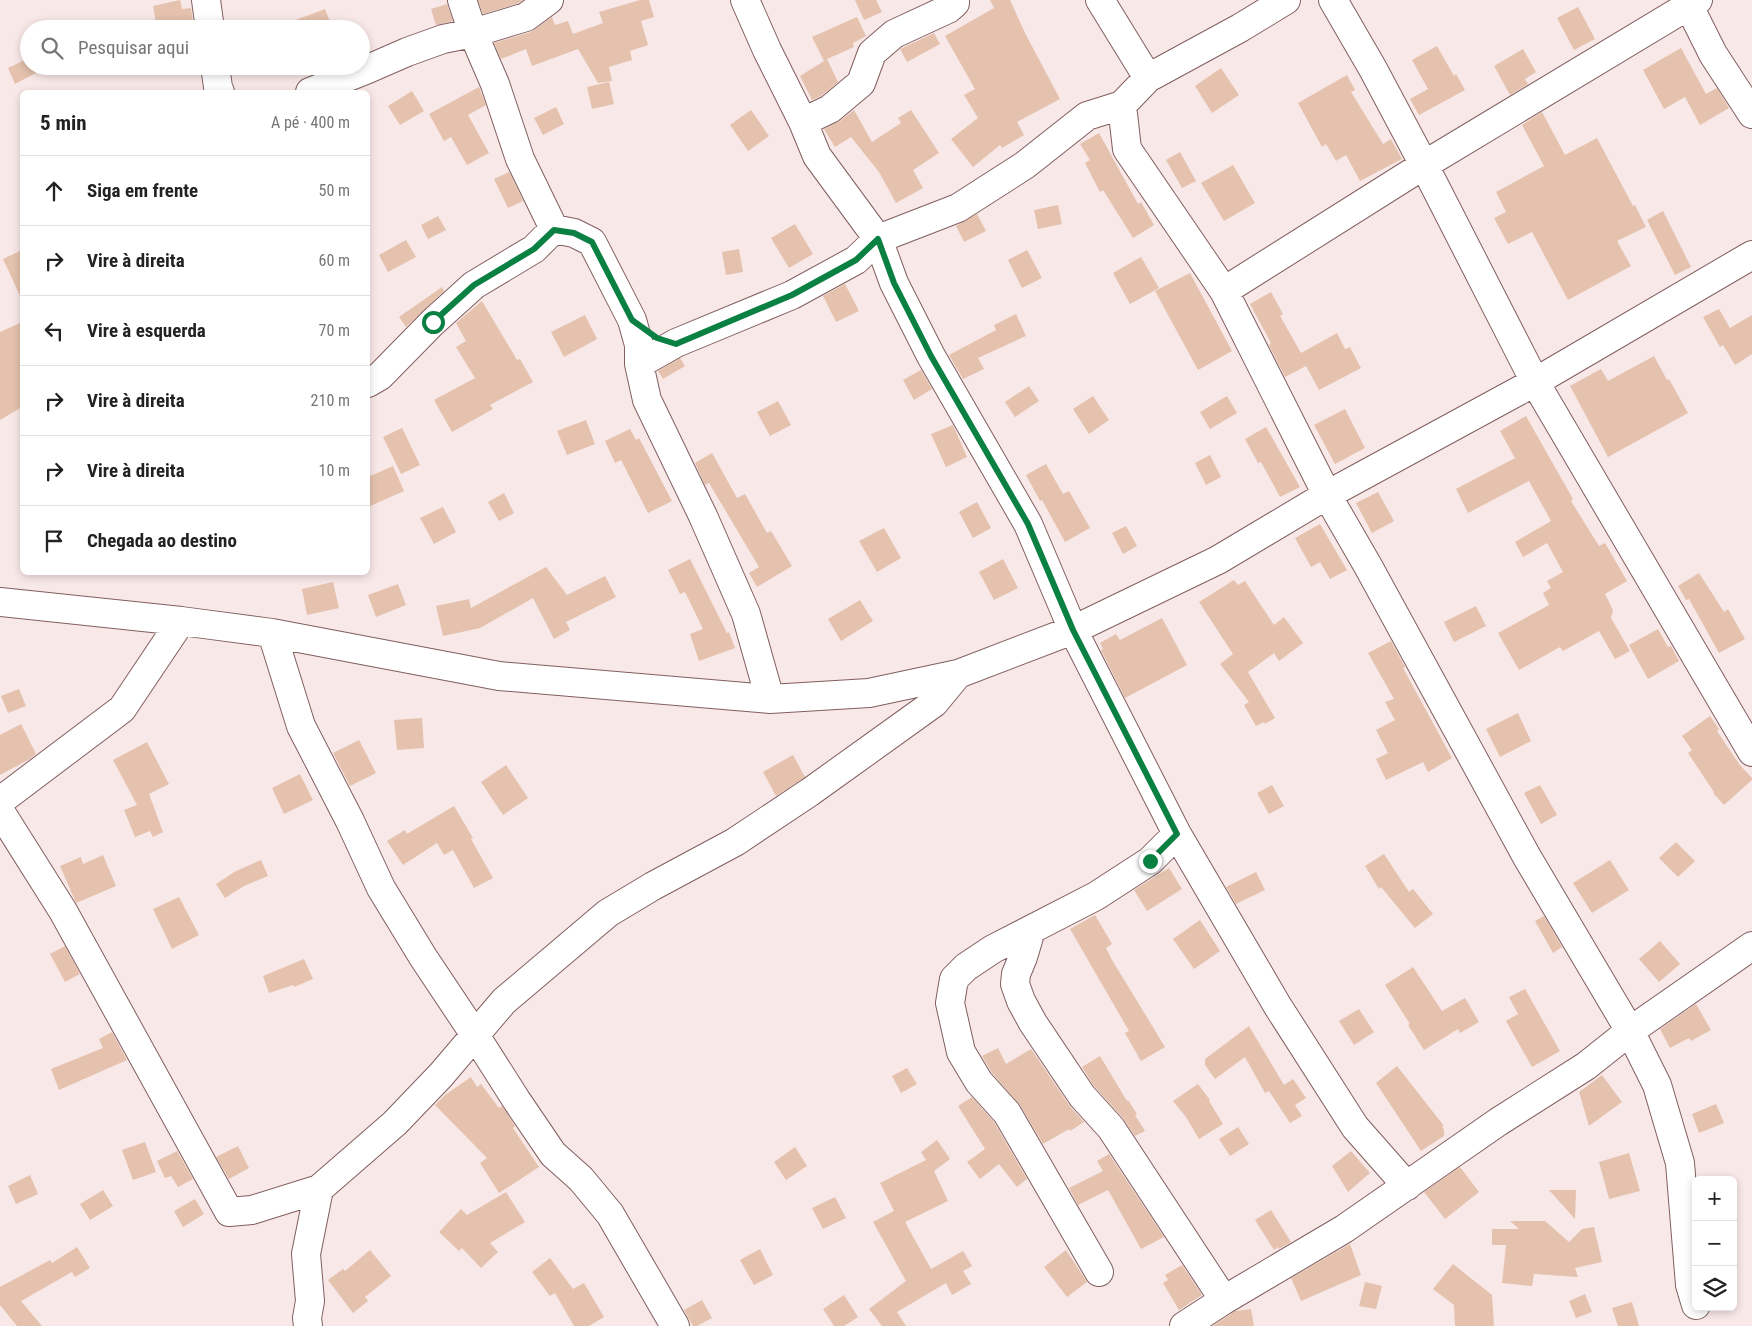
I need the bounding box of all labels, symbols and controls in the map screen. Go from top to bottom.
search box [20,20,370,75]
icon: search [38,34,66,62]
text: Pesquisar aqui [78,36,189,59]
text: 5 min [40,111,87,135]
text: A pé · 400 m [271,113,350,132]
icon: ahead [40,177,68,205]
text: Siga em frente [87,179,198,202]
text: 50 m [318,181,350,200]
icon: right [40,247,68,275]
text: Vire à direita [87,249,185,272]
text: 60 m [318,251,350,270]
route start [422,311,445,334]
icon: left [40,317,68,345]
text: Vire à esquerda [87,319,206,342]
text: 70 m [318,321,350,340]
icon: right [40,387,68,415]
text: Vire à direita [87,389,185,412]
text: 210 m [311,391,350,410]
icon: right [40,457,68,485]
text: Vire à direita [87,459,185,482]
text: 10 m [318,461,350,480]
icon: arrive [40,527,68,555]
text: Chegada ao destino [87,529,237,552]
route end [1139,850,1162,873]
map controls [1692,1176,1737,1311]
button: + [1692,1176,1737,1221]
button: − [1692,1221,1737,1266]
button: layers [1692,1266,1737,1311]

